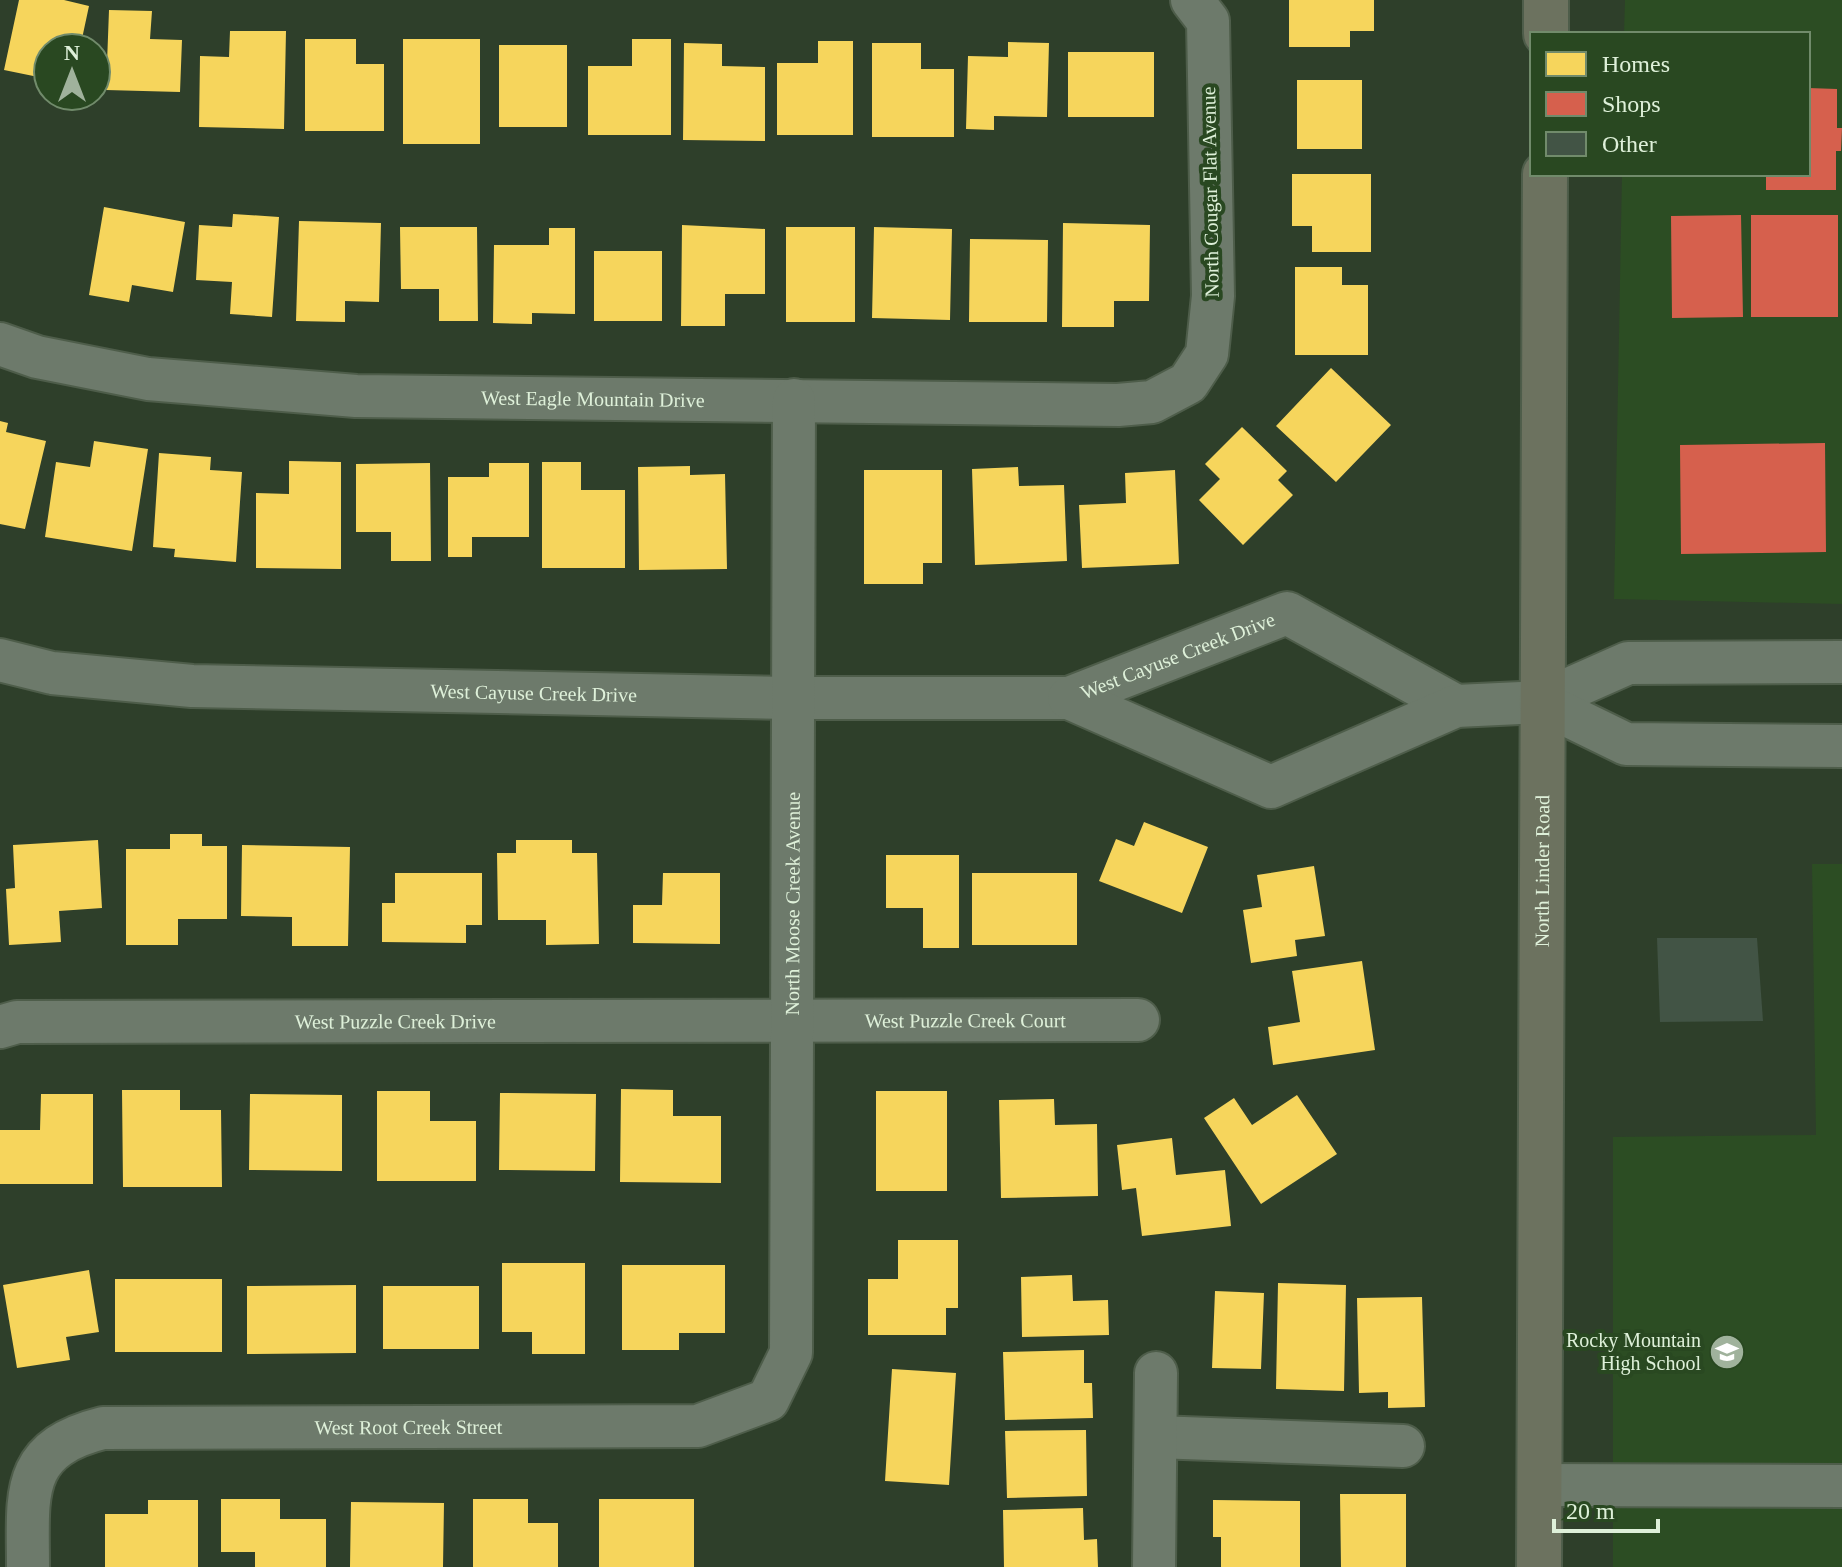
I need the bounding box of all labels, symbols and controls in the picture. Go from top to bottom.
north arrow [32,32,112,112]
legend [1530,32,1810,176]
text: N [64,40,80,65]
text: Homes [1602,51,1670,77]
street label: North Cougar Flat Avenue [1197,86,1224,298]
text: Shops [1602,91,1661,117]
text: Other [1602,131,1657,157]
street label: West Eagle Mountain Drive [481,386,705,411]
street label: West Cayuse Creek Drive [1077,608,1278,703]
street label: West Cayuse Creek Drive [430,680,637,706]
street label: North Moose Creek Avenue [781,792,804,1016]
street label: North Linder Road [1531,795,1553,947]
street label: West Puzzle Creek Court [865,1009,1066,1031]
street label: West Puzzle Creek Drive [295,1010,496,1033]
place label: Rocky Mountain High School [1566,1329,1701,1375]
school or university icon: Rocky Mountain High School [1708,1333,1746,1371]
street label: West Root Creek Street [314,1416,503,1438]
scale bar [1554,1483,1658,1533]
text: 20 m [1566,1498,1615,1524]

